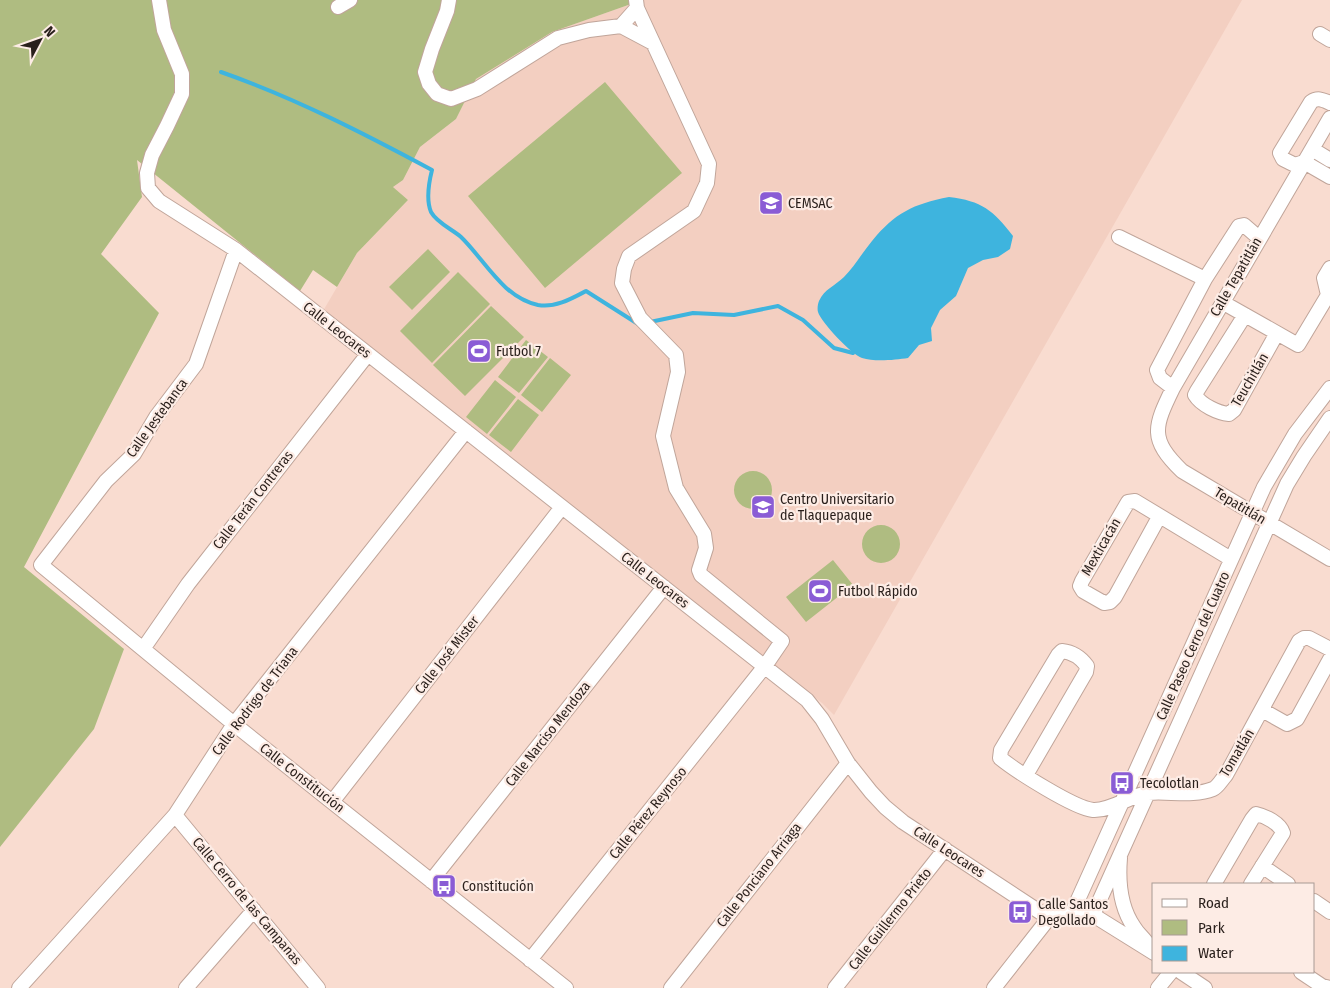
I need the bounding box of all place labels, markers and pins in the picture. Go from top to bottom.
school or university icon: CEMSAC [758,190,784,216]
place label: CEMSAC [788,195,833,212]
sports icon: Futbol 7 [466,338,492,364]
place label: Futbol 7 [496,343,541,360]
place label: Centro Universitario de Tlaquepaque [780,491,894,524]
school or university icon: Centro Universitario de Tlaquepaque [750,494,776,520]
sports icon: Futbol Rápido [807,578,833,604]
place label: Futbol Rápido [838,583,918,600]
bus stop icon: Tecolotlan [1109,770,1135,796]
place label: Tecolotlan [1140,775,1199,792]
bus stop icon: Constitución [431,873,457,899]
place label: Constitución [462,878,534,895]
place label: Calle Santos Degollado [1038,896,1108,929]
bus stop icon: Calle Santos Degollado [1007,899,1033,925]

